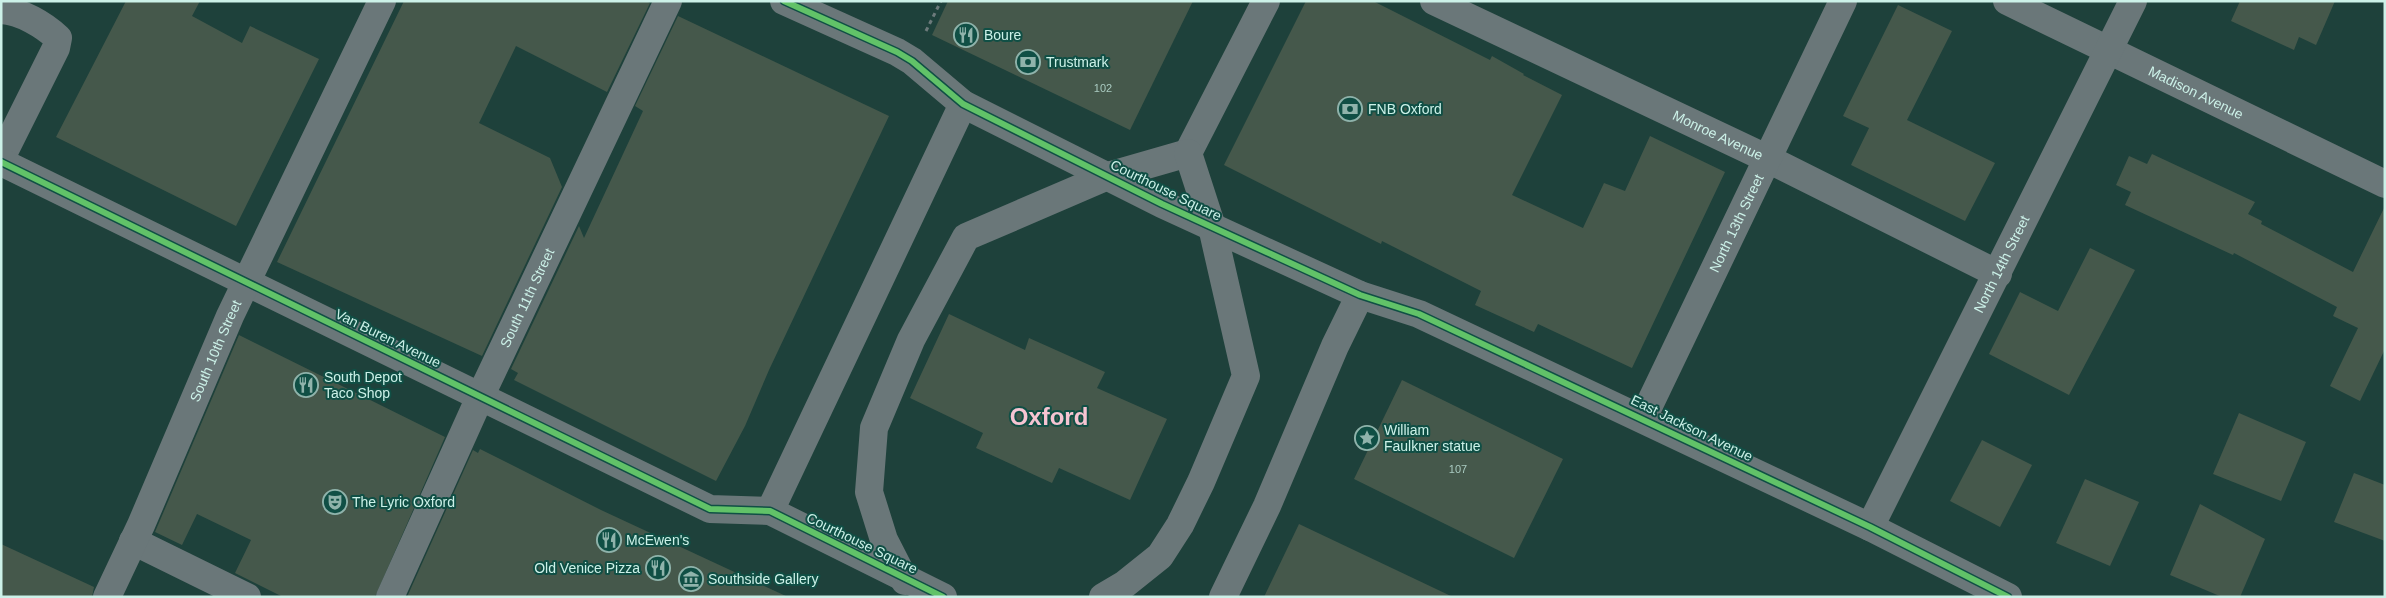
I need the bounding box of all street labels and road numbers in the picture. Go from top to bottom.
street label: Madison Avenue [2146,63,2246,122]
street label: Monroe Avenue [1670,107,1766,163]
street label: Courthouse Square [1108,156,1224,224]
street label: North 13th Street [1706,172,1767,275]
street label: North 14th Street [1970,213,2033,315]
street label: South 11th Street [497,246,557,350]
street label: South 10th Street [186,297,245,404]
street label: Van Buren Avenue [333,306,444,371]
street label: East Jackson Avenue [1628,392,1756,465]
street label: Courthouse Square [804,509,920,577]

